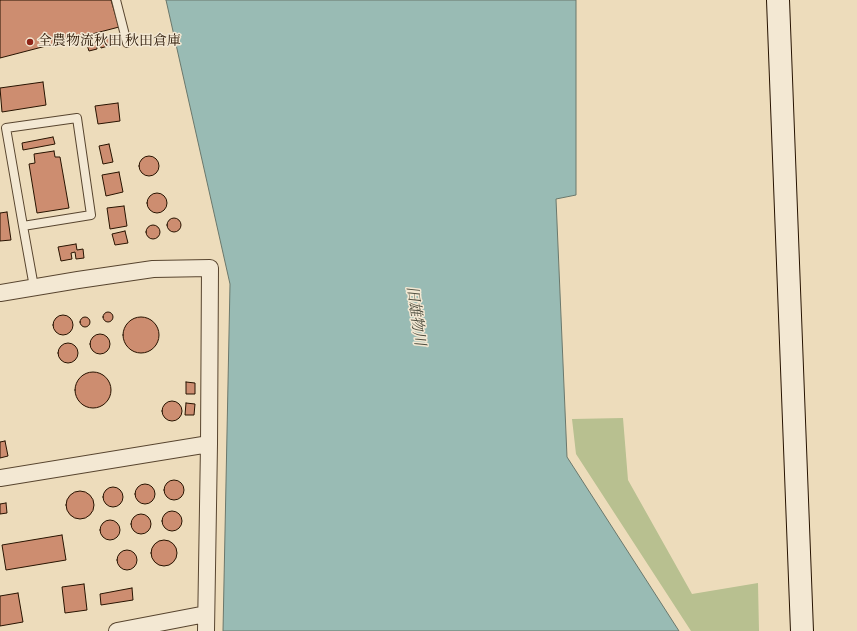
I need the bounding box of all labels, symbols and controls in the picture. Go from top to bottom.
place label: 全農物流秋田 秋田倉庫 [38,34,181,50]
marker: 全農物流秋田 秋田倉庫 [25,37,35,47]
water label: 旧雄物川 [402,285,428,347]

